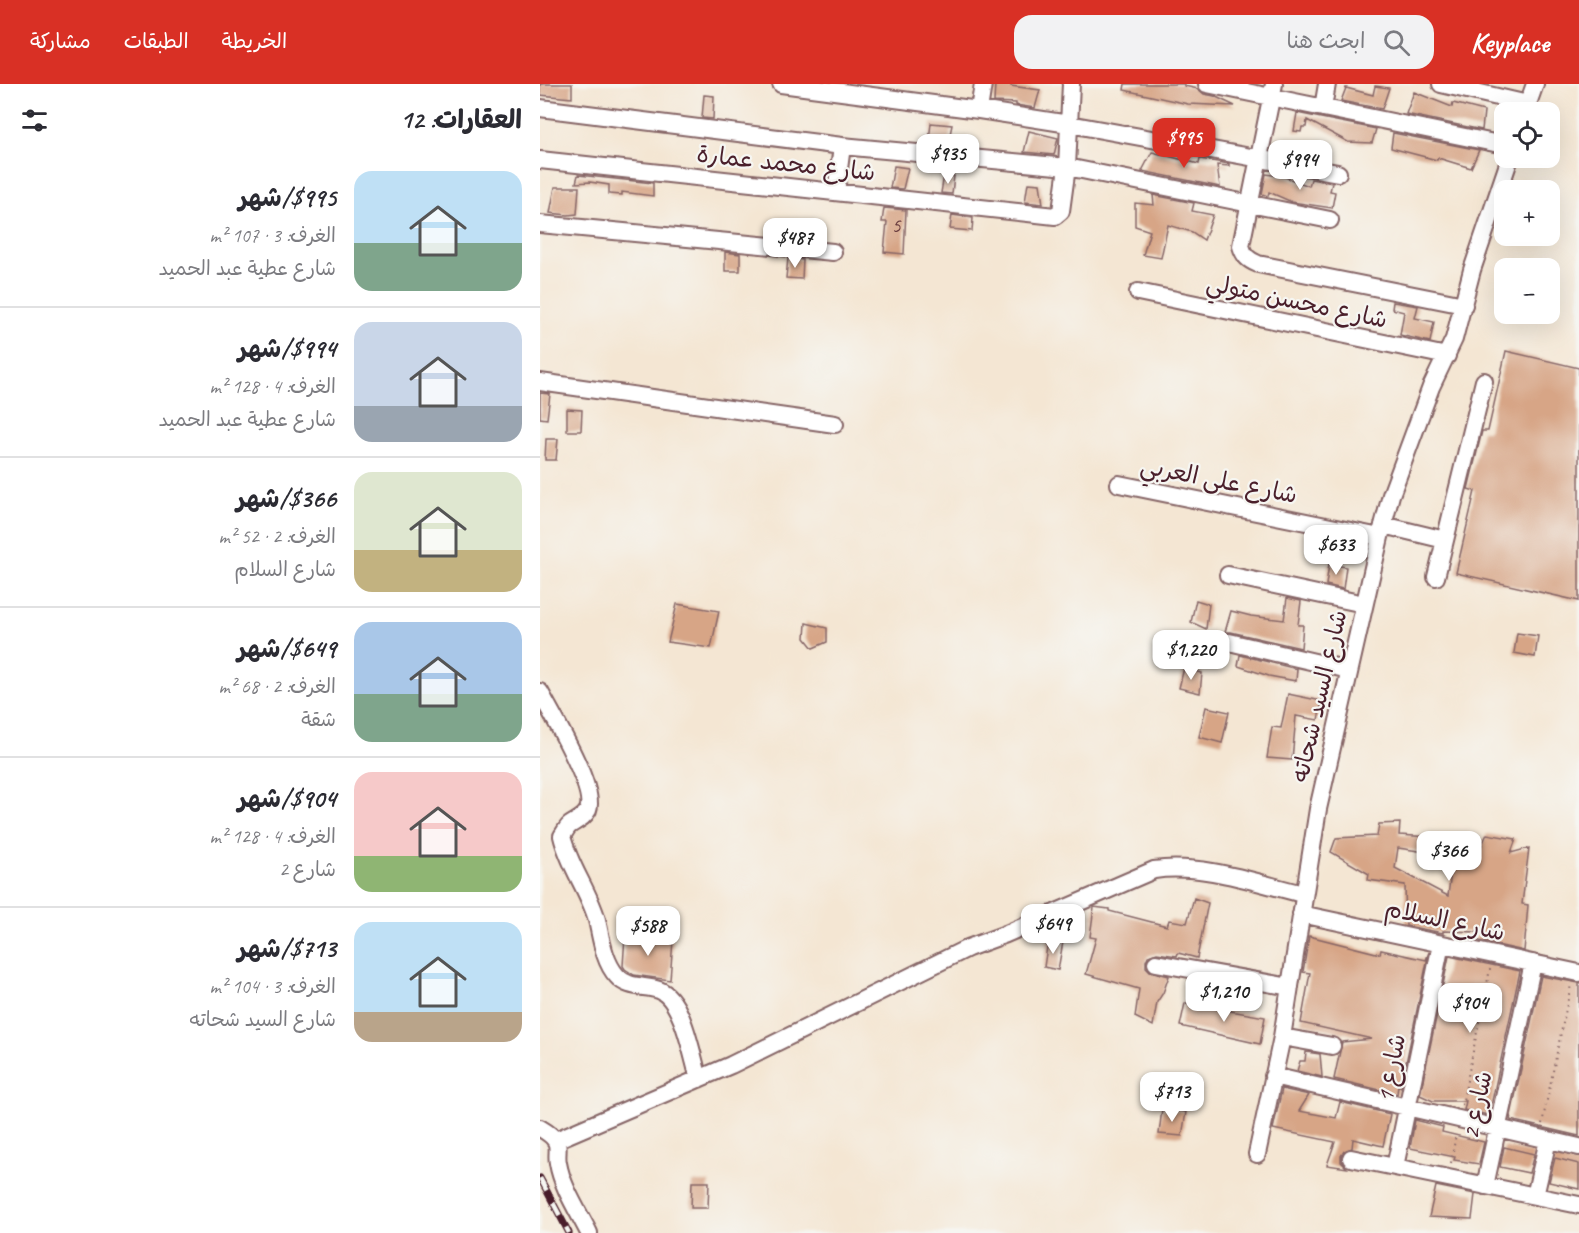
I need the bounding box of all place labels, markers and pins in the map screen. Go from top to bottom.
pin: $995 [1148,118,1220,169]
pin: $935 [912,134,984,185]
pin: $994 [1264,140,1336,191]
pin: $487 [759,218,831,269]
pin: $633 [1300,525,1372,576]
pin: $1,220 [1142,630,1240,681]
pin: $366 [1413,831,1485,882]
pin: $649 [1017,904,1089,955]
pin: $588 [612,906,684,957]
pin: $1,210 [1175,972,1273,1023]
pin: $904 [1434,983,1506,1034]
pin: $713 [1136,1072,1208,1123]

